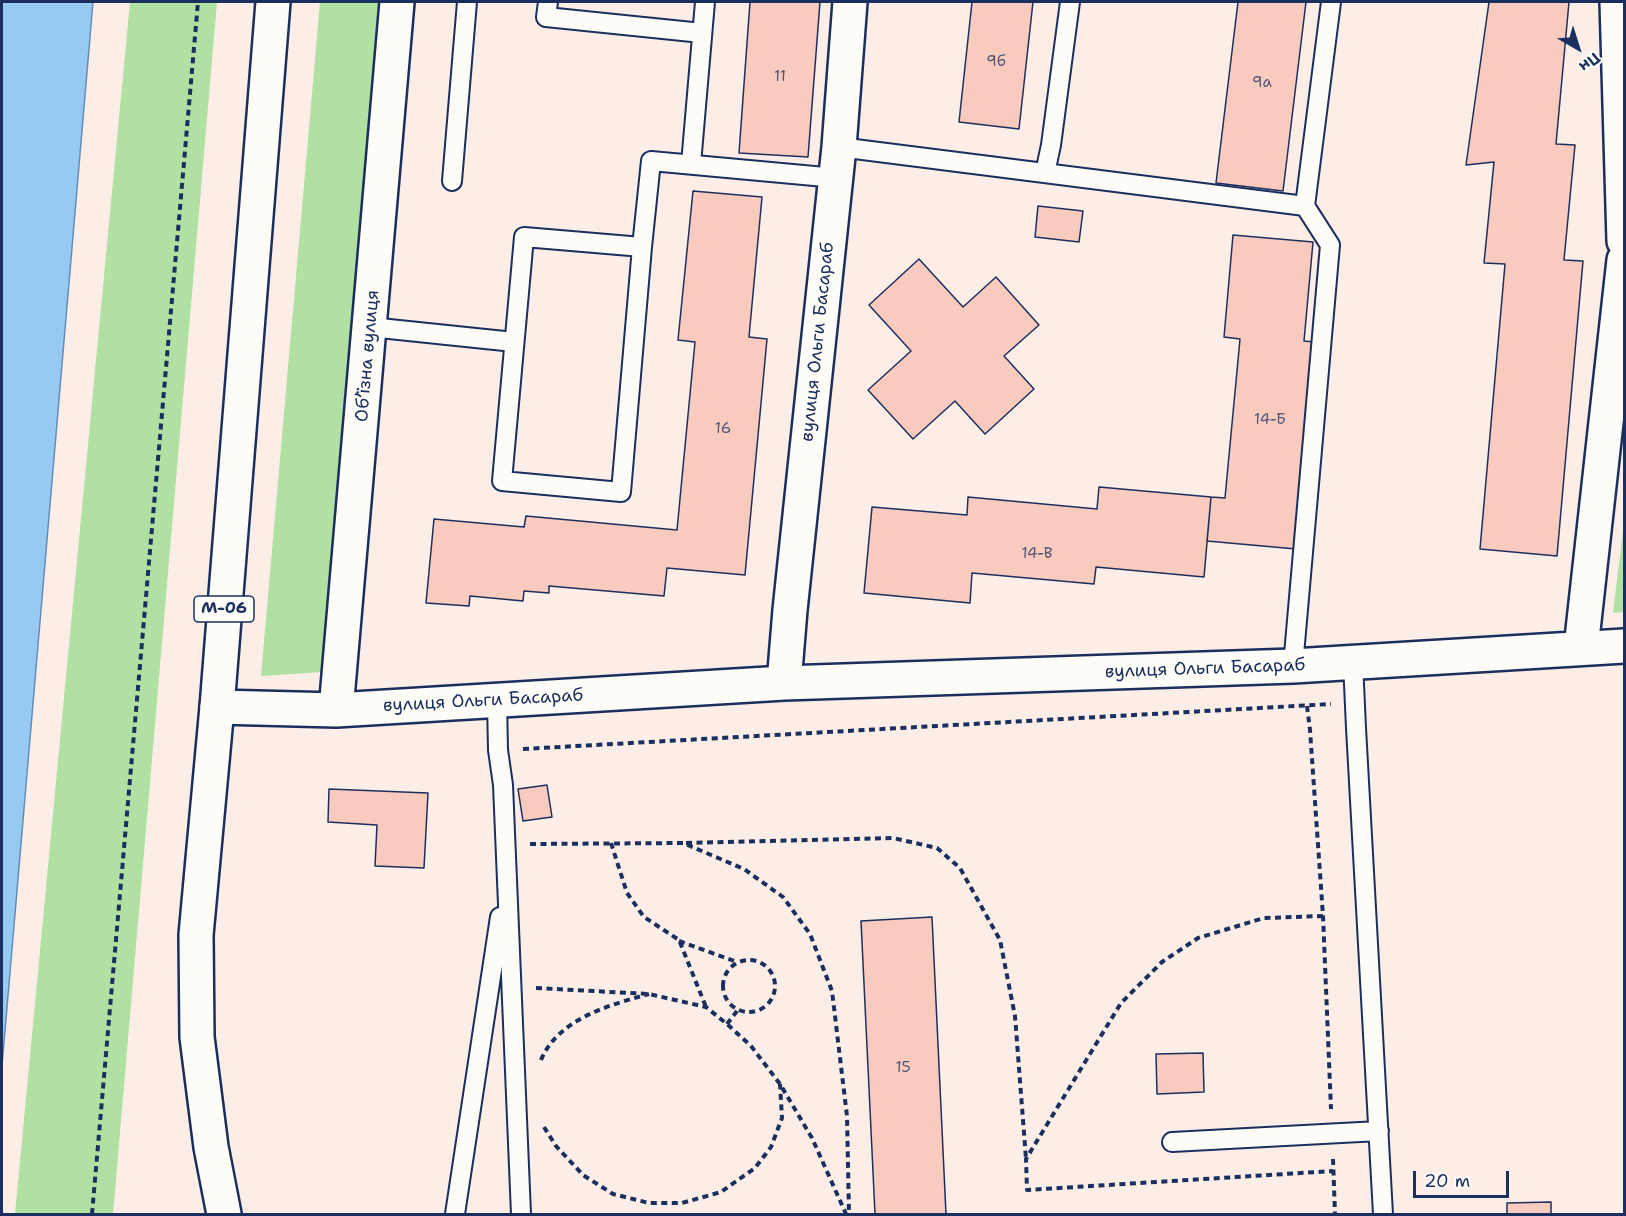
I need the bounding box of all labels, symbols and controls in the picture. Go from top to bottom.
north arrow [1548,18,1608,78]
text: Пн [1575,48,1604,77]
house number: 9б [986,53,1006,71]
house number: 11 [774,68,786,86]
house number: 9а [1252,74,1272,92]
street label: вулиця Ольги Басараб [797,241,839,443]
street label: Обʼїзна вулиця [351,289,385,423]
house number: 14-Б [1254,411,1286,429]
house number: 16 [715,420,731,438]
house number: 14-В [1021,545,1053,563]
road number: М-06 [194,596,254,622]
street label: вулиця Ольги Басараб [1104,655,1306,683]
street label: вулиця Ольги Басараб [382,685,584,717]
house number: 15 [895,1059,911,1077]
scale bar [1416,1159,1512,1197]
text: 20 m [1424,1169,1470,1193]

